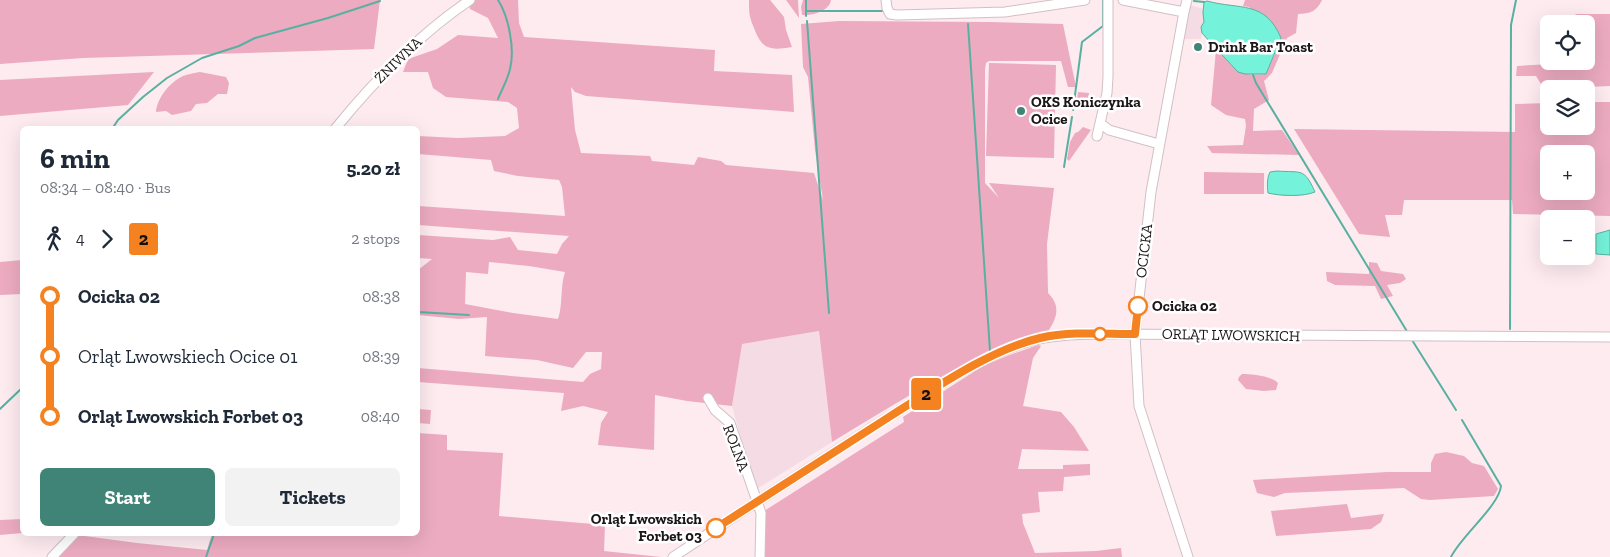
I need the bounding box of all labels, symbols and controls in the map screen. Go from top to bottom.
map controls [1540,15,1595,265]
button: locate [1540,15,1595,70]
street label: ŻNIWNA [371,33,426,87]
place label: Drink Bar Toast [1208,38,1314,56]
marker: Drink Bar Toast [1192,41,1204,53]
button: layers [1540,80,1595,135]
place label: OKS Koniczynka Ocice [1031,93,1141,128]
marker: OKS Koniczynka Ocice [1015,105,1027,117]
text: 6 min [40,142,110,175]
button: + [1540,145,1595,200]
text: 5.20 zł [346,157,400,180]
text: 08:34 – 08:40 · Bus [40,178,171,197]
button: − [1540,210,1595,265]
street label: OCICKA [1132,223,1156,279]
icon: walk [40,225,68,253]
icon: forward [93,225,121,253]
text: 2 [139,228,148,250]
text: 4 [76,229,85,248]
text: 2 stops [351,229,400,248]
text: Ocicka 02 [78,285,160,308]
text: 08:38 [362,287,400,306]
marker: Ocicka 02 [1128,296,1148,316]
place label: Ocicka 02 [1152,297,1217,315]
street label: ORLĄT LWOWSKICH [1162,325,1300,345]
unlabelled marker [1093,327,1107,341]
text: Orląt Lwowskiech Ocice 01 [78,345,297,368]
text: 08:39 [362,347,400,366]
line badge: 2 [910,378,942,410]
text: 2 [921,383,931,405]
text: Orląt Lwowskich Forbet 03 [78,405,303,428]
text: 08:40 [361,407,400,426]
street label: ROLNA [719,422,753,474]
button: Start [40,468,215,526]
button: Tickets [225,468,400,526]
place label: Orląt Lwowskich Forbet 03 [591,510,702,545]
marker: Orląt Lwowskich Forbet 03 [706,518,726,538]

